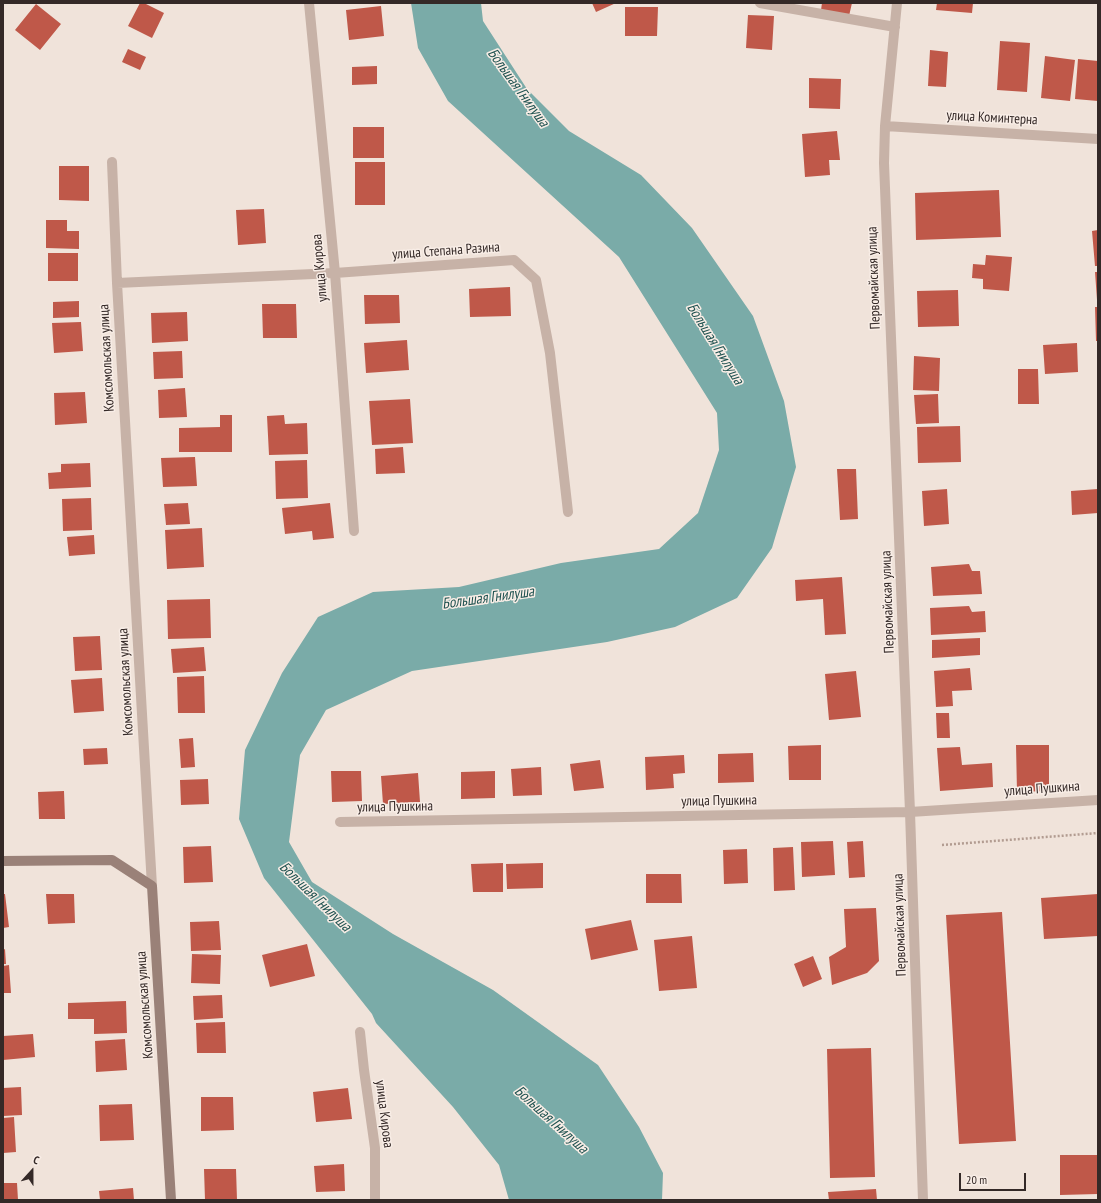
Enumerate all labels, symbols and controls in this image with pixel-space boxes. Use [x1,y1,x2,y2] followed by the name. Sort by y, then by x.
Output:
[484,45,552,131] water label: Большая Гнилуша
[946,107,1038,129] street label: улица Коминтерна
[864,226,884,330] street label: Первомайская улица
[309,233,331,303] street label: улица Кирова
[392,239,500,263] street label: улица Степана Разина
[683,300,747,388] water label: Большая Гнилуша
[96,304,118,412] street label: Комсомольская улица
[878,550,898,654] street label: Первомайская улица
[441,583,535,613] water label: Большая Гнилуша
[115,628,137,736] street label: Комсомольская улица
[1004,778,1080,800] street label: улица Пушкина
[681,792,757,810] street label: улица Пушкина
[357,798,433,816] street label: улица Пушкина
[275,858,355,936] water label: Большая Гнилуша
[890,873,910,977] street label: Первомайская улица
[133,951,157,1059] street label: Комсомольская улица
[372,1079,396,1149] street label: улица Кирова
[511,1082,591,1158] water label: Большая Гнилуша
[12,1151,52,1191] north arrow
[31,1152,41,1167] text: С
[961,1165,1028,1191] scale bar
[966,1172,987,1187] text: 20 m

